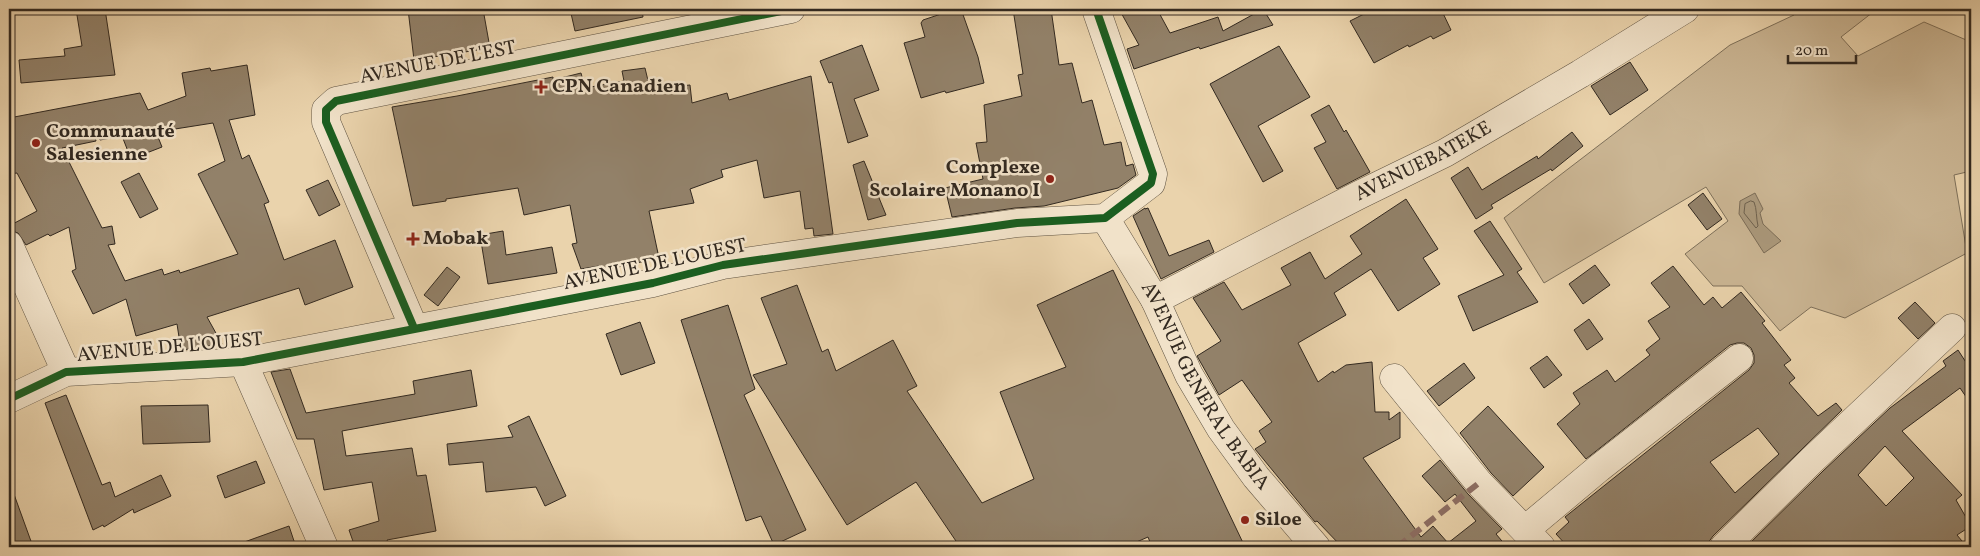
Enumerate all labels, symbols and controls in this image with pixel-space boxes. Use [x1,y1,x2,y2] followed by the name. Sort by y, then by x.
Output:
[1788,32,1855,64] scale bar
[357,34,519,92] street label: AVENUE DE L'EST
[1795,41,1828,62] text: 20 m
[552,73,686,101] place label: CPN Canadien
[534,80,548,94] marker: CPN Canadien
[1350,115,1497,209] street label: AVENUEBATEKE
[46,118,175,169] place label: Communauté Salesienne
[30,137,42,149] marker: Communauté Salesienne
[869,154,1040,205] place label: Complexe Scolaire Monano I
[1044,173,1056,185] marker: Complexe Scolaire Monano I
[423,225,488,253] place label: Mobak
[561,232,750,298] street label: AVENUE DE L'OUEST
[407,233,419,245] marker: Mobak
[1133,277,1276,497] street label: AVENUE GENERAL BABIA
[76,326,265,370] street label: AVENUE DE L'OUEST
[1255,506,1302,534] place label: Siloe
[1239,514,1251,526] marker: Siloe

